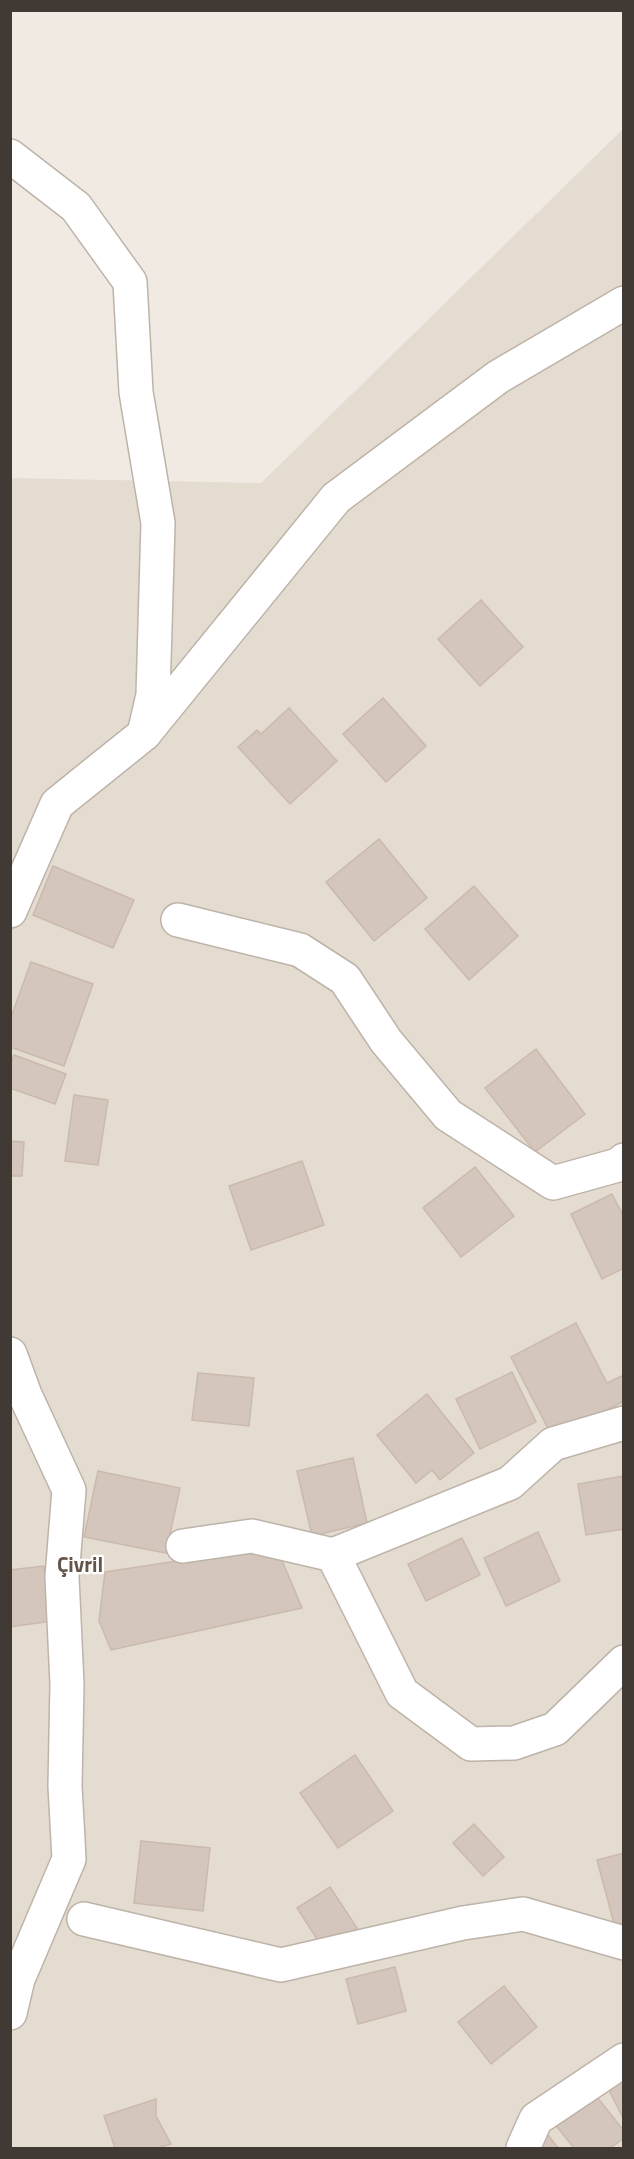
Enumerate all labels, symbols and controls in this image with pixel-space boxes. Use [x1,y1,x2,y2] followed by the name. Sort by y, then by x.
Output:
[57,1548,103,1580] district label: Çivril

